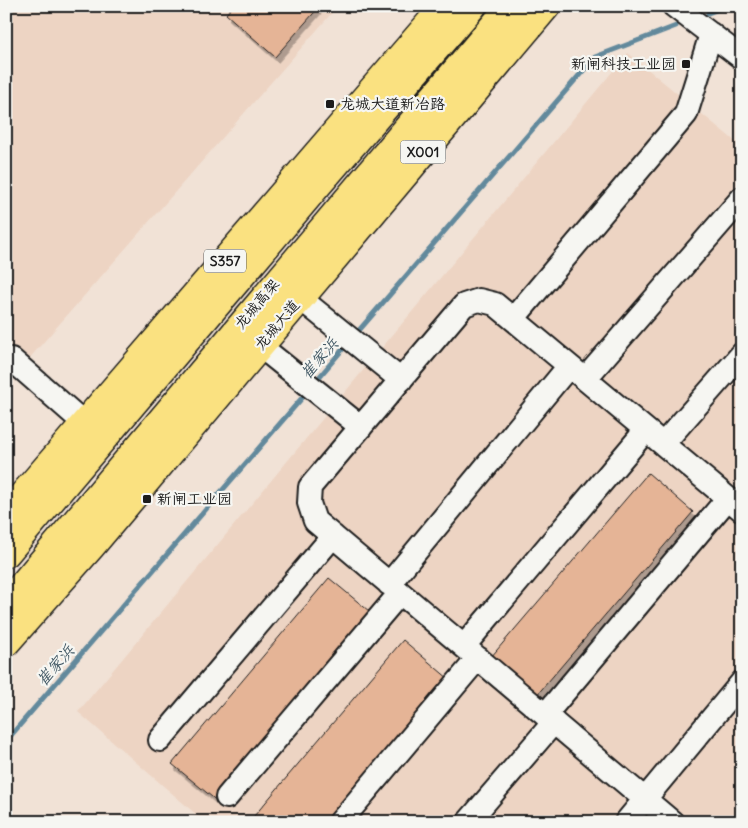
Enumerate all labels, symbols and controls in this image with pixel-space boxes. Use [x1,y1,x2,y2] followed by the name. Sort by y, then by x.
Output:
[571,54,676,73] place label: 新闸科技工业园
[680,58,692,70] marker: 新闸科技工业园
[340,94,445,113] place label: 龙城大道新冶路
[324,98,336,110] marker: 龙城大道新冶路
[400,140,446,163] road number: X001
[204,250,246,272] road number: S357
[230,275,283,333] street label: 龙城高架
[250,296,303,354] street label: 龙城大道
[296,333,343,383] water label: 崔家浜
[157,489,232,508] place label: 新闸工业园
[141,493,153,505] marker: 新闸工业园
[32,640,79,690] water label: 崔家浜

